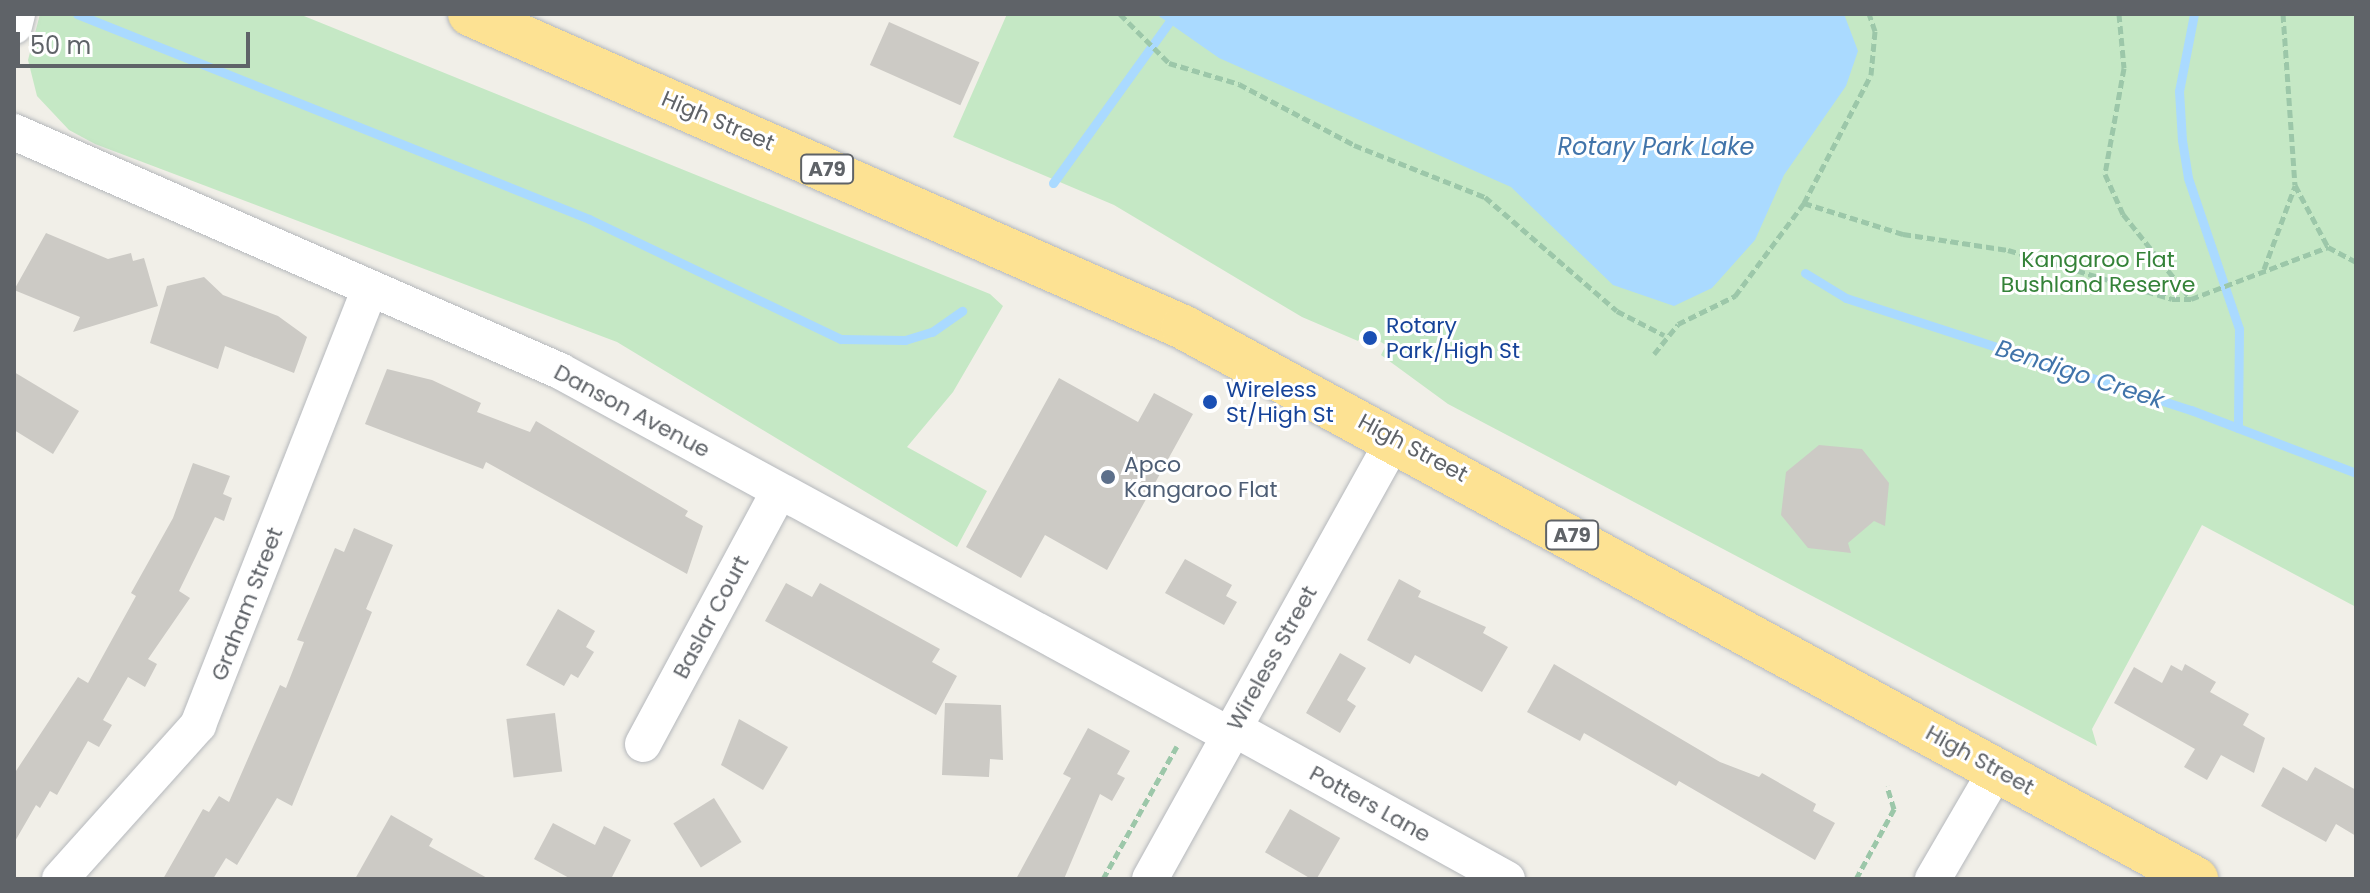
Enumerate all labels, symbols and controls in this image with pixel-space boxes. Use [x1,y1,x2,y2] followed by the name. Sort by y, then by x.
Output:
[20,16,254,66] scale bar
[30,29,91,62] text: 50 m
[658,85,778,157] street label: High Street
[1558,133,1754,161] water label: Rotary Park Lake
[799,153,855,185] road number: A79
[2001,246,2195,298] park label: Kangaroo Flat Bushland Reserve
[1386,312,1520,364] place label: Rotary Park/High St
[1361,329,1379,347] marker: Rotary Park/High St
[1992,333,2168,415] water label: Bendigo Creek
[550,359,714,463] street label: Danson Avenue
[1226,376,1334,428] place label: Wireless St/High St
[1201,393,1219,411] marker: Wireless St/High St
[1354,408,1472,488] street label: High Street
[1124,451,1277,502] place label: Apco Kangaroo Flat
[1099,468,1117,486] marker: Apco Kangaroo Flat
[1544,519,1600,551] road number: A79
[206,524,288,684] street label: Graham Street
[668,551,754,683] street label: Baslar Court
[1221,581,1323,735] street label: Wireless Street
[1921,719,2039,801] street label: High Street
[1305,760,1435,848] street label: Potters Lane

